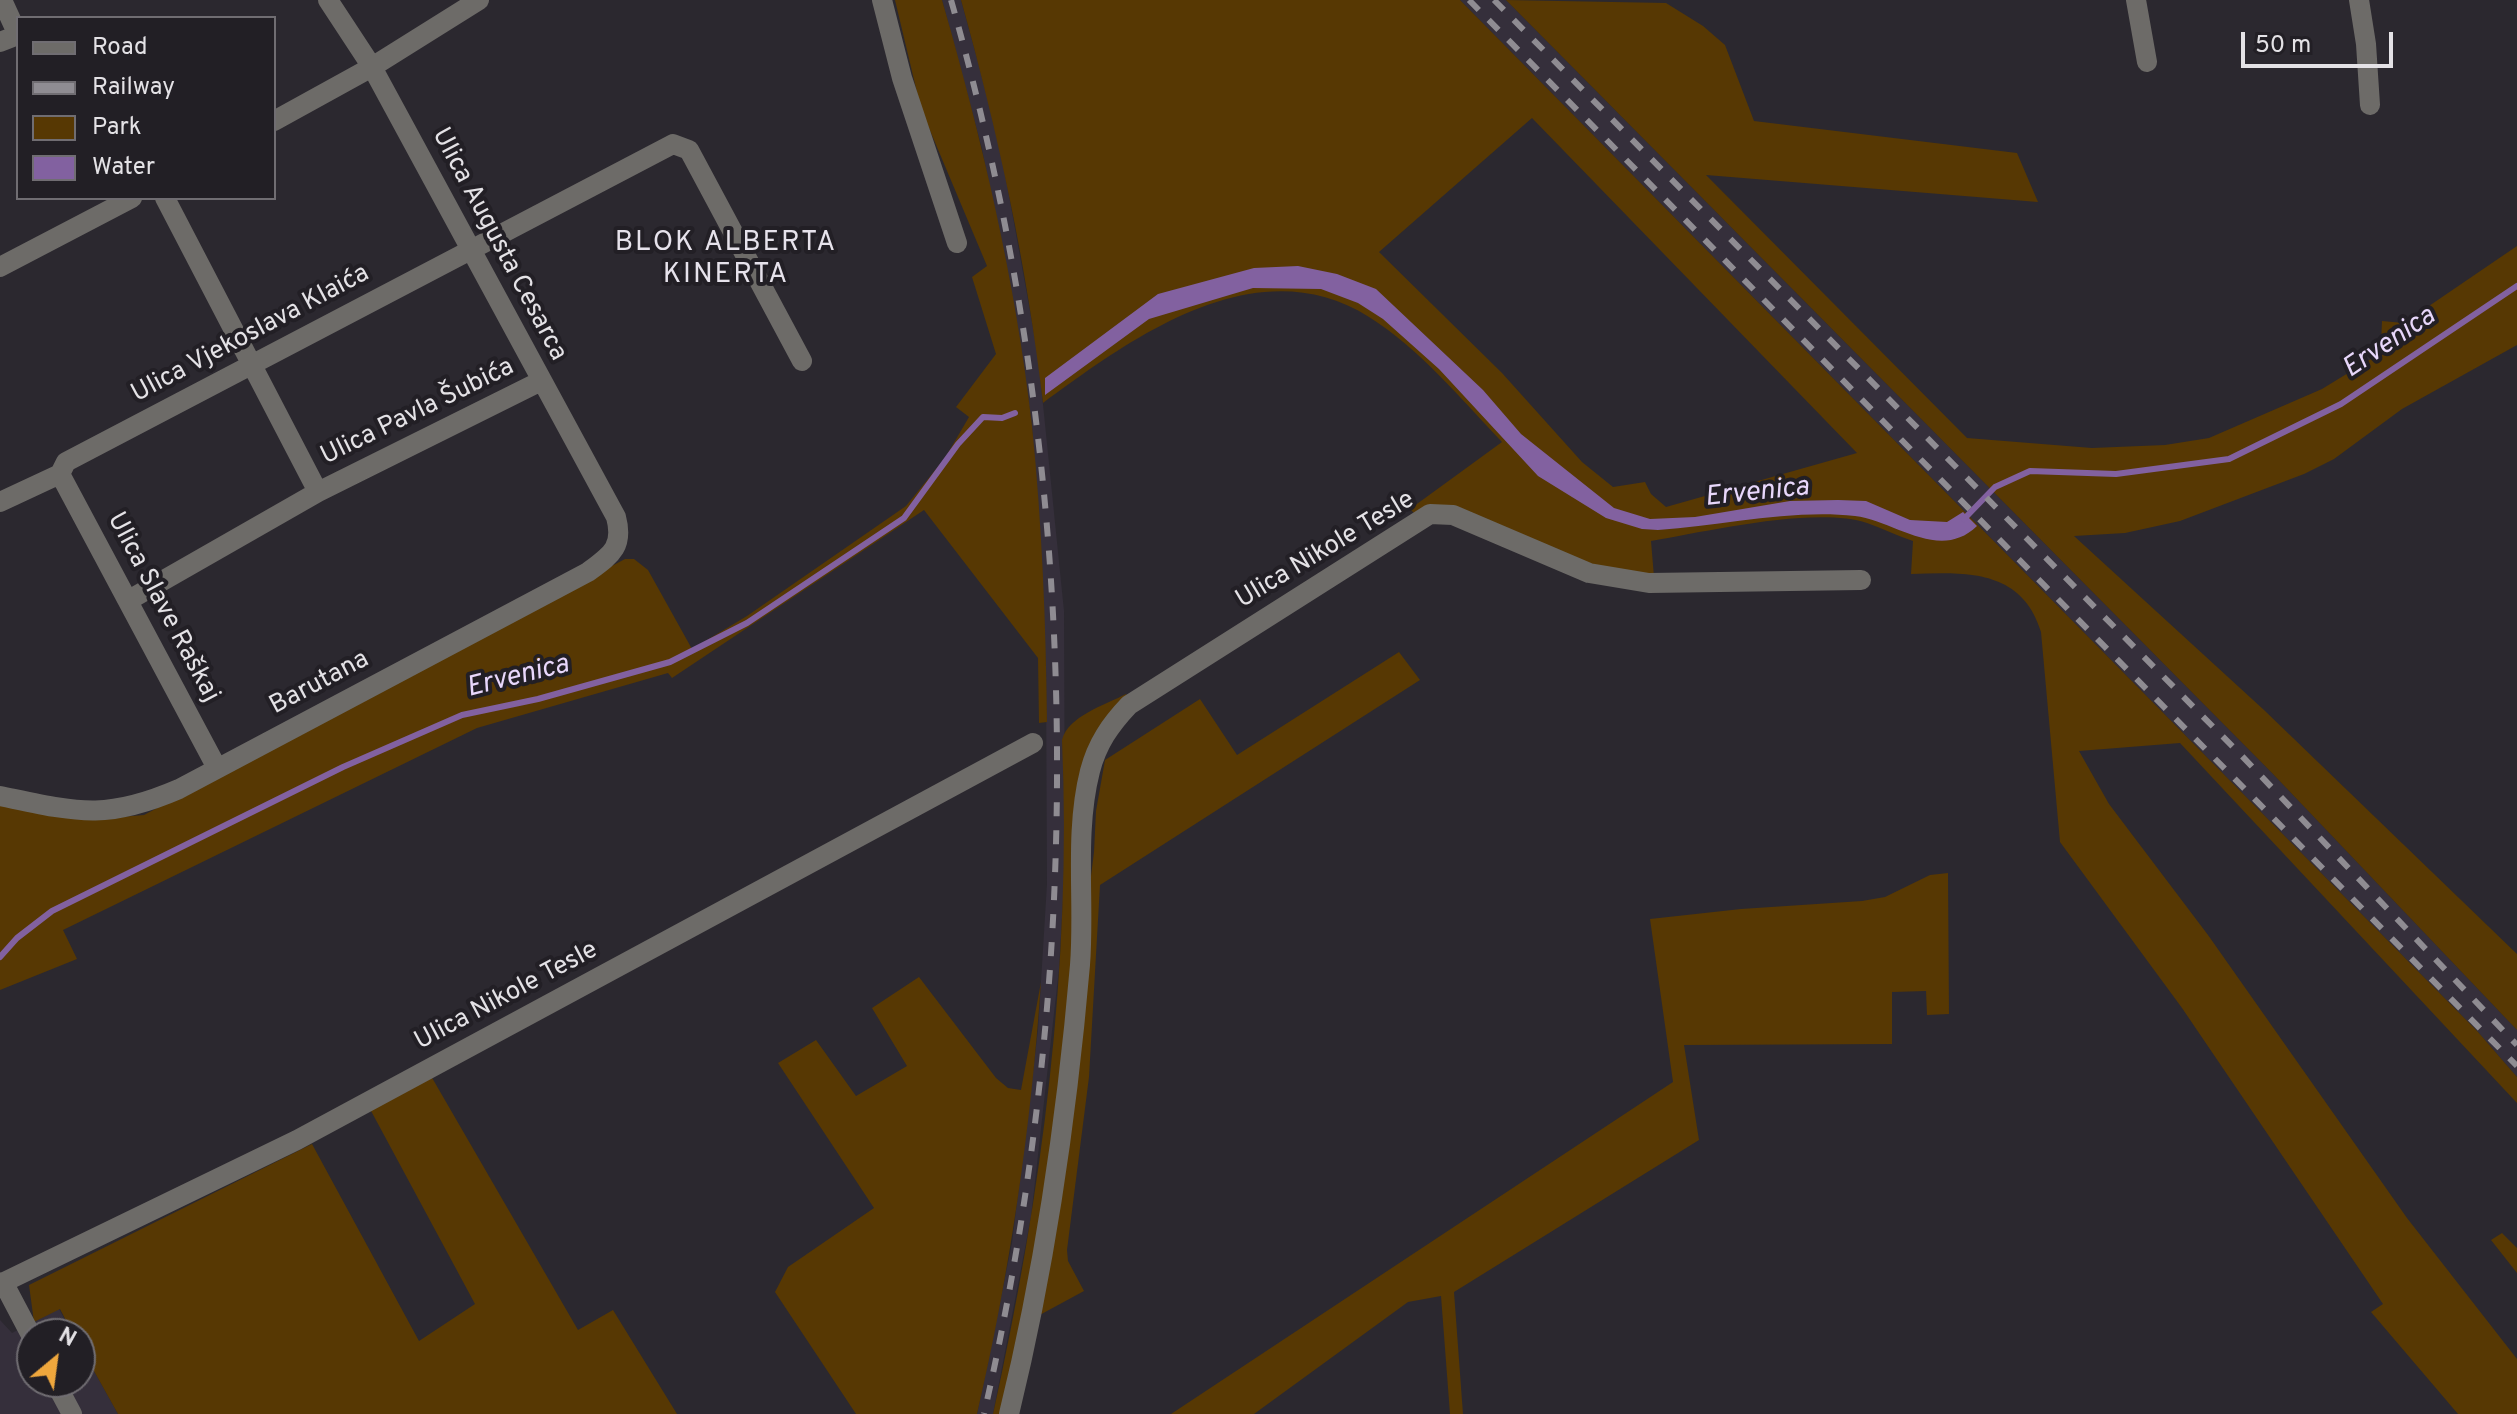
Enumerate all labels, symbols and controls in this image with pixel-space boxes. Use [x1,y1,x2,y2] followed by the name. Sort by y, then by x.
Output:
[16,16,276,200] legend
[2245,16,2397,66] scale bar
[2255,31,2311,61] text: 50 m
[92,33,148,63] text: Road
[92,73,175,103] text: Railway
[92,113,142,143] text: Park
[423,123,573,367] street label: Ulica Augusta Cesarca
[92,153,155,183] text: Water
[615,227,837,293] district label: BLOK ALBERTA KINERTA
[127,259,375,411] street label: Ulica Vjekoslava Klaića
[2337,301,2443,387] water label: Ervenica
[316,353,520,473] street label: Ulica Pavla Šubića
[1703,472,1811,516] water label: Ervenica
[1231,485,1421,617] street label: Ulica Nikole Tesle
[99,508,225,708] street label: Ulica Slave Raškaj
[265,645,375,723] street label: Barutana
[463,649,573,707] water label: Ervenica
[410,936,604,1058] street label: Ulica Nikole Tesle
[16,1318,96,1398] north arrow
[53,1323,80,1354] text: N

